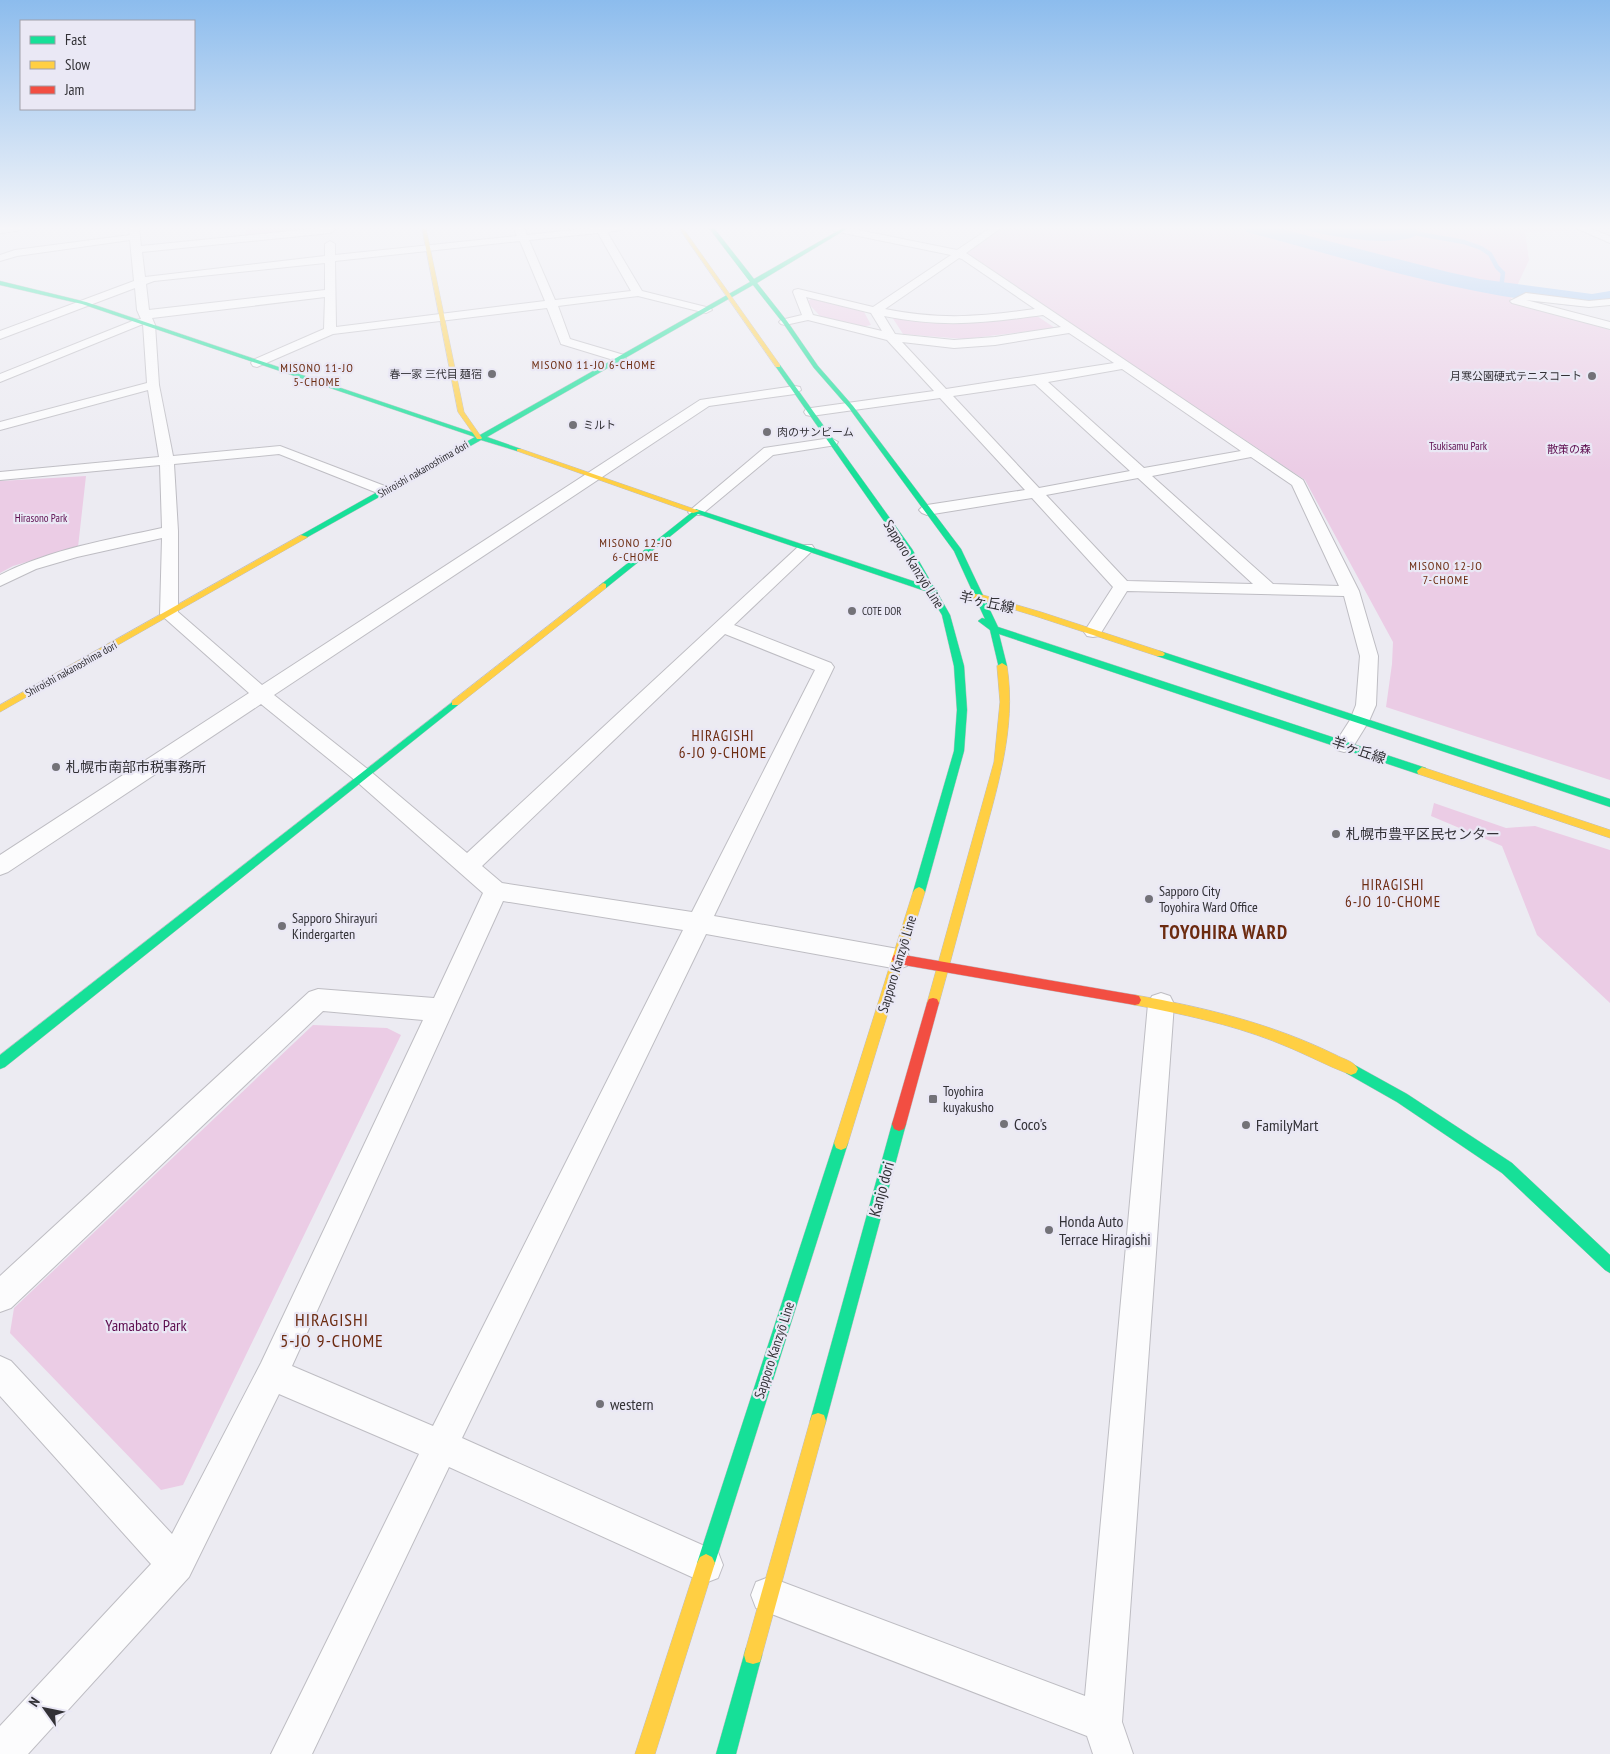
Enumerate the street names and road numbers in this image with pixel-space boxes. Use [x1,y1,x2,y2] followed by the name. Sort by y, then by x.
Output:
[375,437,471,501] street label: Shiroishi nakanoshima dori
[880,516,949,612] street label: Sapporo Kanzyō Line
[958,587,1016,617] street label: 羊ヶ丘線
[23,638,119,700] street label: Shiroishi nakanoshima dori
[1330,732,1388,768] street label: 羊ヶ丘線
[874,913,920,1015] street label: Sapporo Kanzyō Line
[864,1159,898,1219] street label: Kanjo dori
[750,1299,798,1401] street label: Sapporo Kanzyō Line

